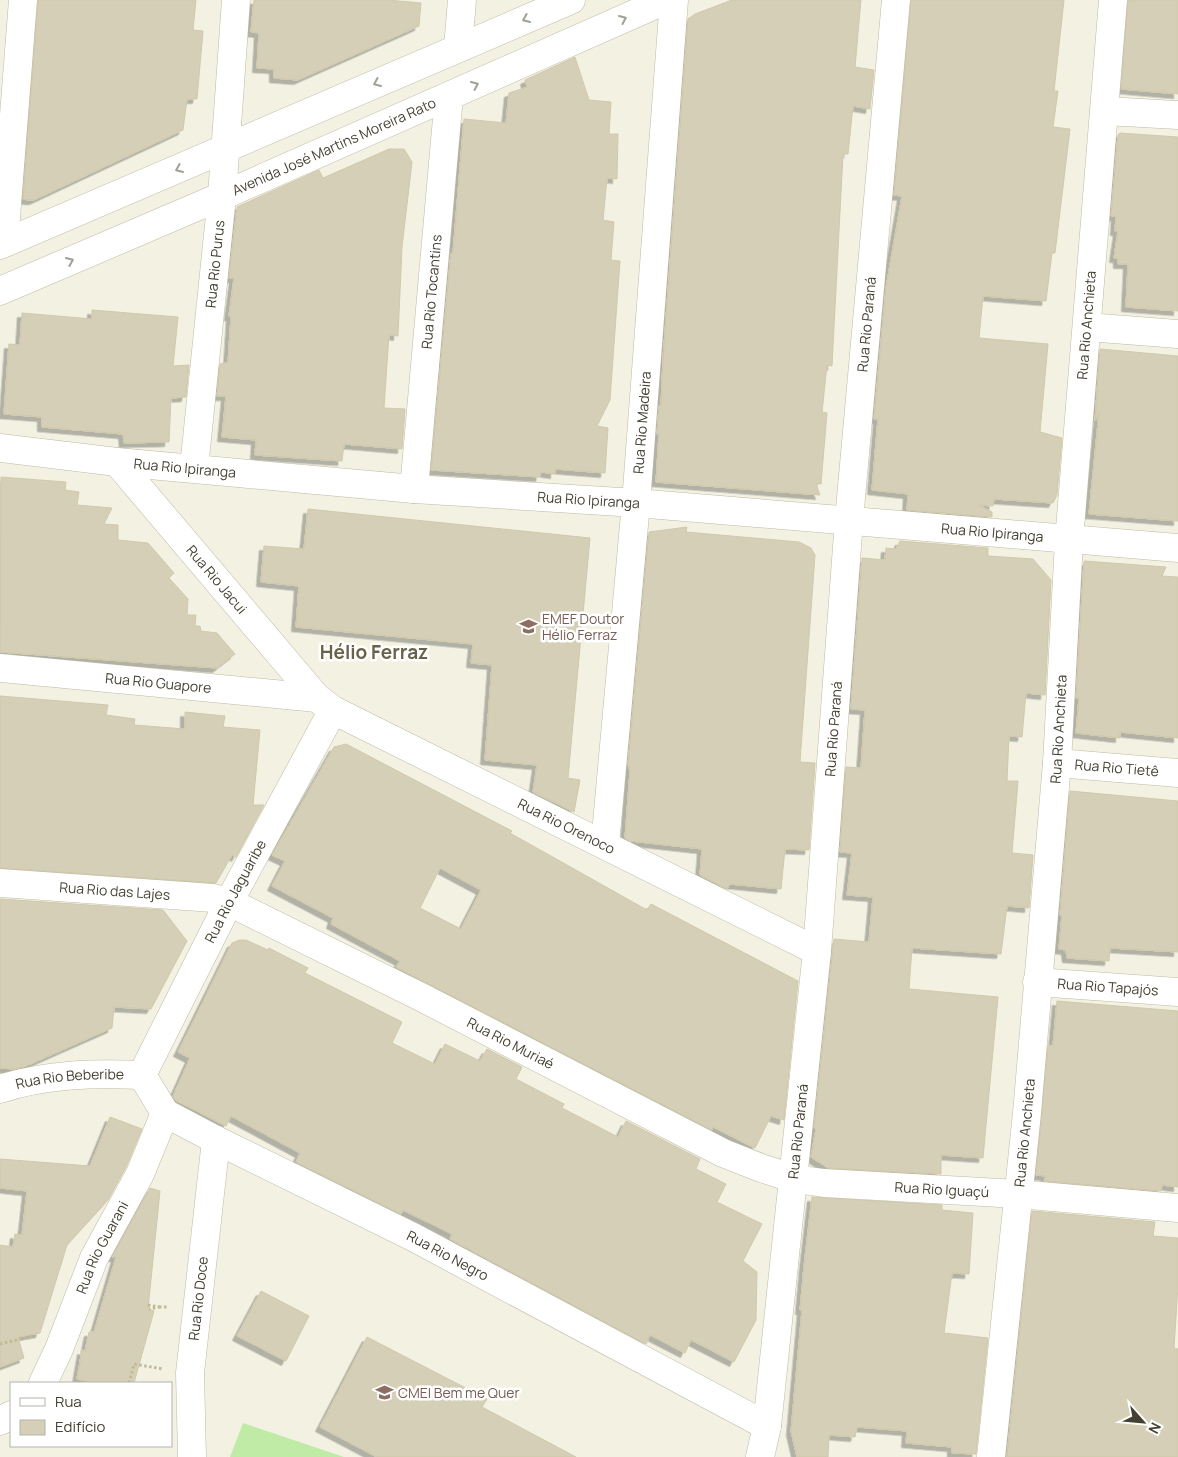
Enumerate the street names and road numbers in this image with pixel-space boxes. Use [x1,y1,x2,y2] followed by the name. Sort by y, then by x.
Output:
[229,93,439,199] street label: Avenida José Martins Moreira Rato
[201,219,228,309] street label: Rua Rio Purus
[417,234,446,350] street label: Rua Rio Tocantins
[1072,270,1100,380] street label: Rua Rio Anchieta
[852,276,880,373] street label: Rua Rio Paraná
[628,371,655,475] street label: Rua Rio Madeira
[133,454,237,482] street label: Rua Rio Ipiranga
[537,487,641,512] street label: Rua Rio Ipiranga
[940,518,1044,546] street label: Rua Rio Ipiranga
[182,541,252,618] street label: Rua Rio Jacui
[104,668,212,697] street label: Rua Rio Guapore
[1045,674,1071,784] street label: Rua Rio Anchieta
[820,681,846,777] street label: Rua Rio Paraná
[1074,754,1160,780] street label: Rua Rio Tietê
[515,794,618,858] street label: Rua Rio Orenoco
[200,836,270,946] street label: Rua Rio Jaguaribe
[59,877,171,904] street label: Rua Rio das Lajes
[1057,973,1159,1000] street label: Rua Rio Tapajós
[464,1012,557,1073] street label: Rua Rio Muriaé
[13,1064,124,1093] street label: Rua Rio Beberibe
[1009,1078,1039,1188] street label: Rua Rio Anchieta
[783,1083,812,1180] street label: Rua Rio Paraná
[894,1177,990,1201] street label: Rua Rio Iguaçú
[71,1198,132,1296] street label: Rua Rio Guarani
[404,1225,492,1285] street label: Rua Rio Negro
[184,1255,212,1341] street label: Rua Rio Doce

